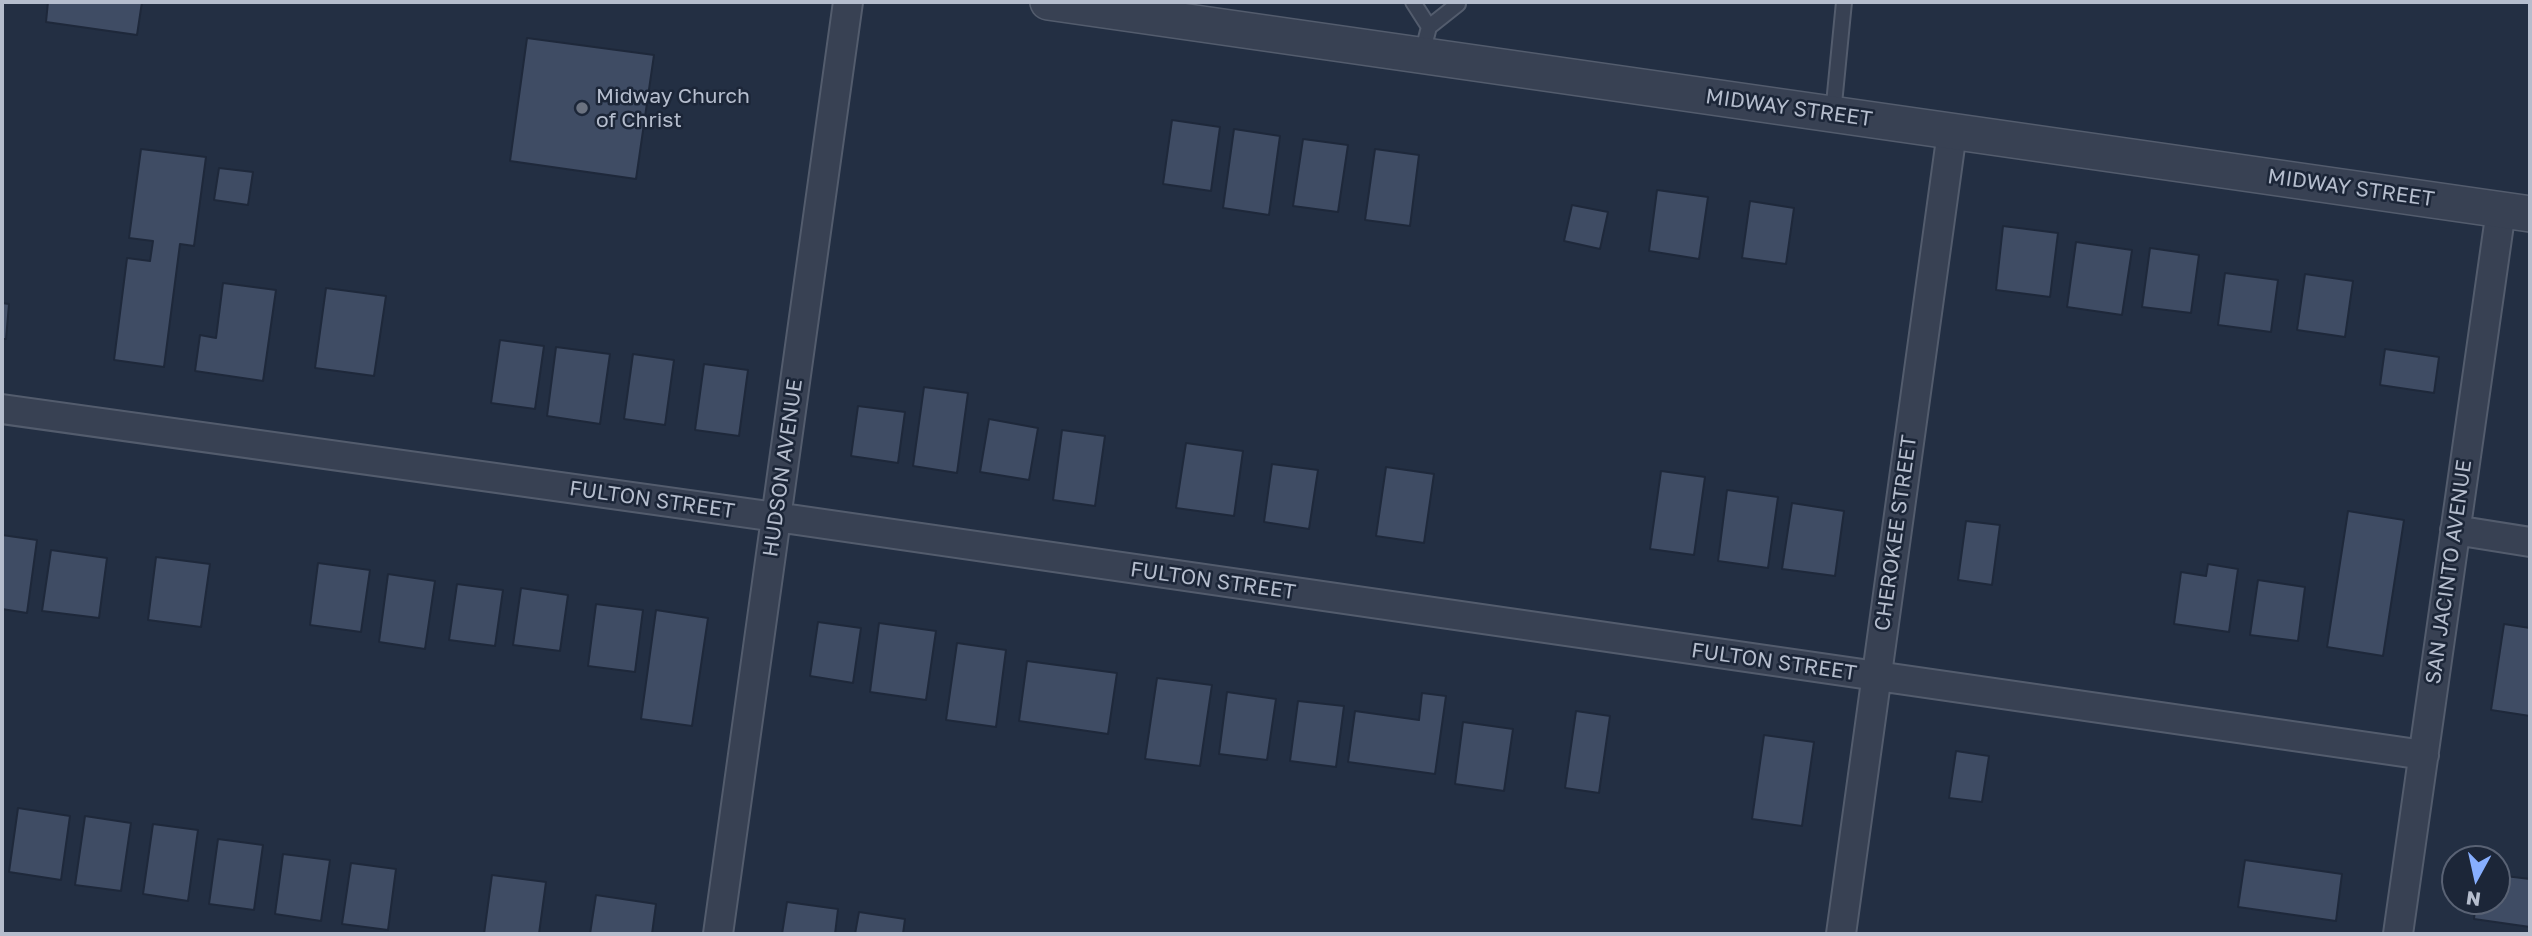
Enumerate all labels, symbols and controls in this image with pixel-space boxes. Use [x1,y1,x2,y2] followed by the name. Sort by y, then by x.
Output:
[596,83,750,133] place label: Midway Church of Christ
[1704,84,1874,132] street label: MIDWAY STREET
[574,100,590,116] marker: Midway Church of Christ
[2266,164,2436,212] street label: MIDWAY STREET
[758,377,808,559] street label: HUDSON AVENUE
[1870,433,1922,633] street label: CHEROKEE STREET
[2421,458,2477,686] street label: SAN JACINTO AVENUE
[568,476,736,524] street label: FULTON STREET
[1129,557,1297,605] street label: FULTON STREET
[1690,638,1858,686] street label: FULTON STREET
[2441,845,2511,915] north arrow
[2465,887,2482,912] text: N

